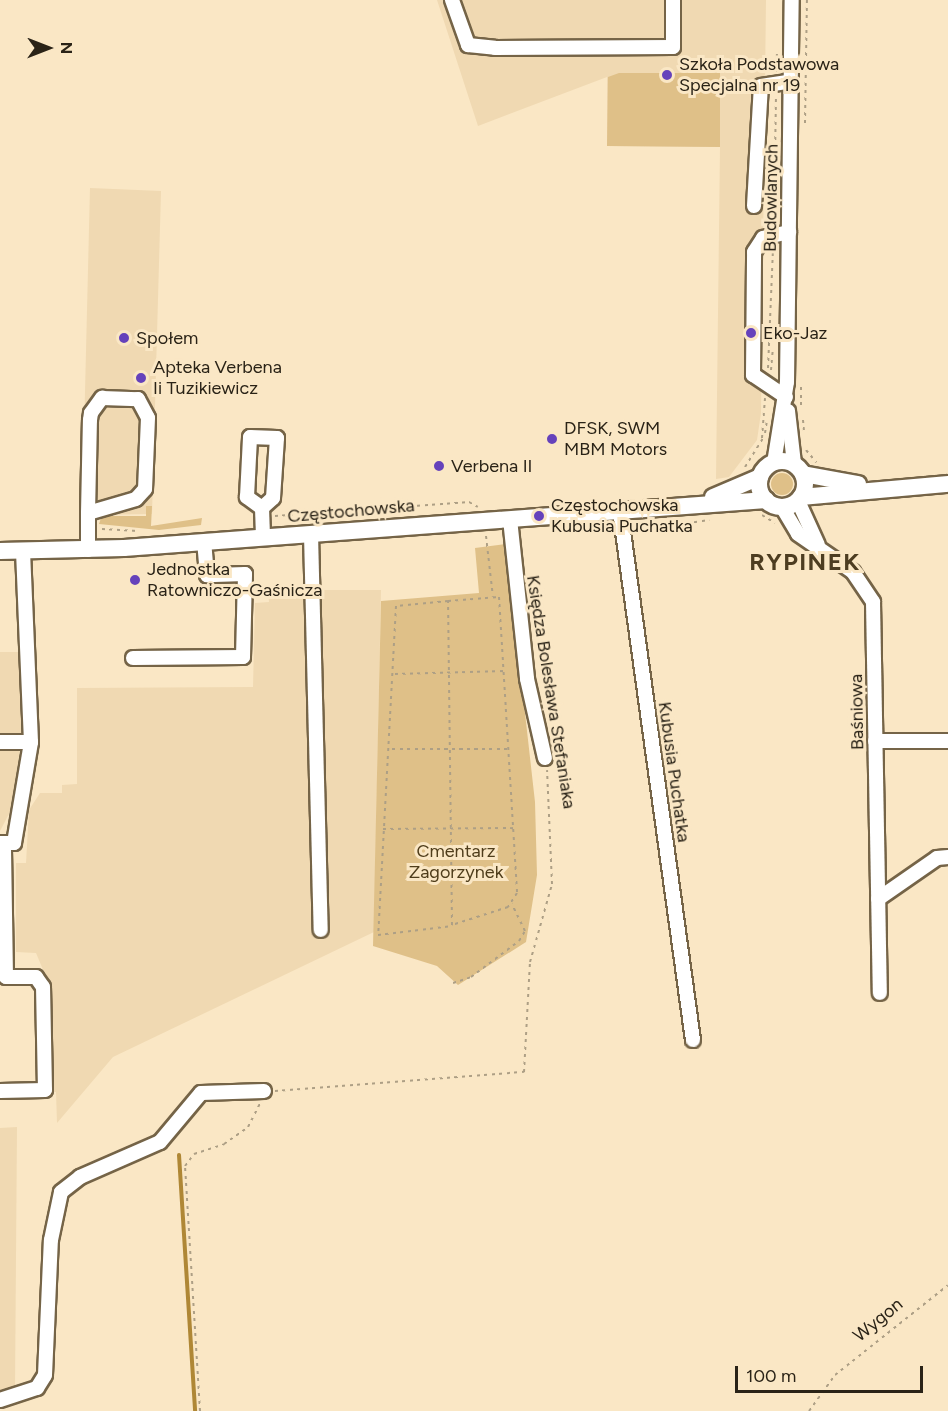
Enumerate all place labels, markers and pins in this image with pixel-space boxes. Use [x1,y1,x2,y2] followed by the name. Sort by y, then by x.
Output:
[679,54,839,97] place label: Szkoła Podstawowa Specjalna nr 19
[660,68,674,82] marker: Szkoła Podstawowa Specjalna nr 19
[763,322,827,344] place label: Eko-Jaz
[744,326,758,340] marker: Eko-Jaz
[136,327,198,349] place label: Społem
[117,331,131,345] marker: Społem
[153,357,282,400] place label: Apteka Verbena Ii Tuzikiewicz
[134,371,148,385] marker: Apteka Verbena Ii Tuzikiewicz
[564,418,667,460] place label: DFSK, SWM MBM Motors
[545,432,559,446] marker: DFSK, SWM MBM Motors
[451,455,532,477] place label: Verbena II
[432,459,446,473] marker: Verbena II
[551,495,693,538] place label: Częstochowska Kubusia Puchatka
[532,509,546,523] marker: Częstochowska Kubusia Puchatka
[147,559,323,602] place label: Jednostka Ratowniczo-Gaśnicza
[128,573,142,587] marker: Jednostka Ratowniczo-Gaśnicza

